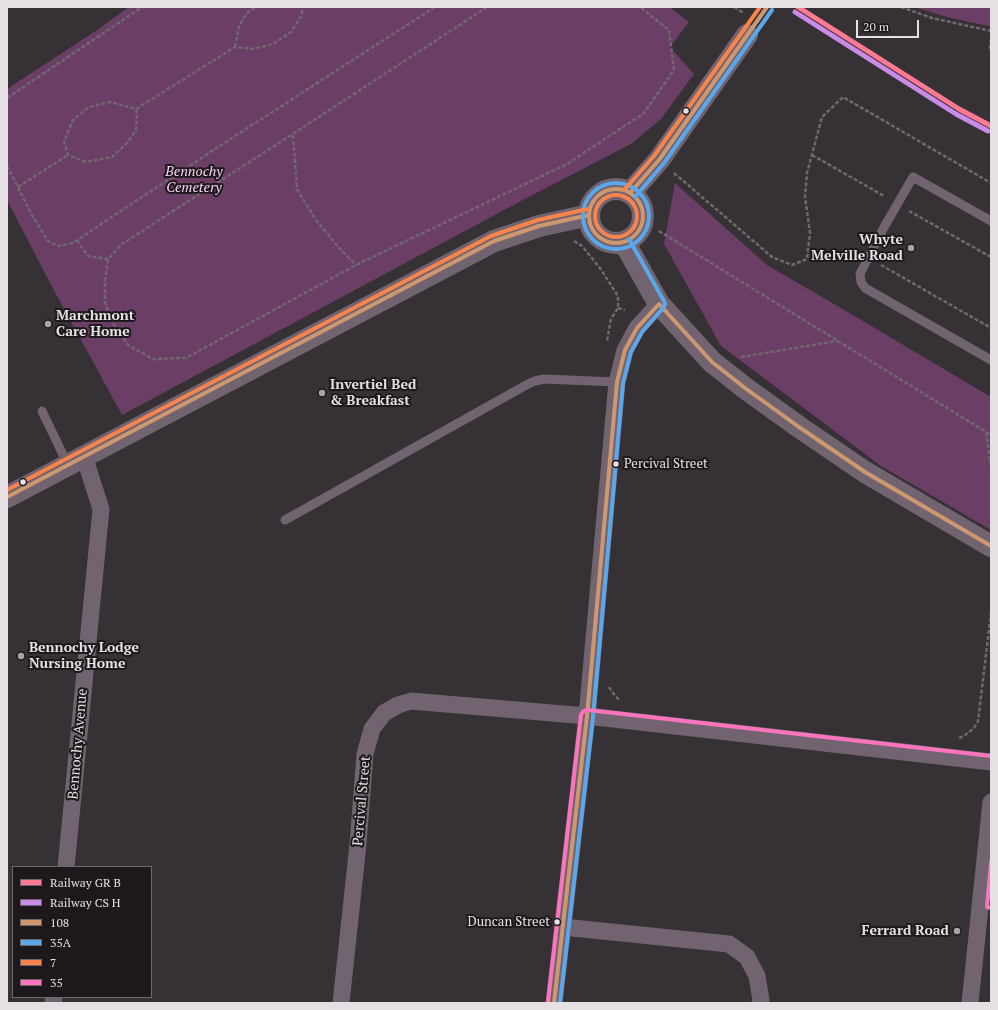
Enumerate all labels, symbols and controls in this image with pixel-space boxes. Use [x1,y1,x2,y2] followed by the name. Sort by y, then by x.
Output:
[858,12,921,38] scale bar
[863,19,889,34] text: 20 m
[681,106,691,116] unlabelled marker
[165,164,223,196] park label: Bennochy Cemetery
[811,232,903,264] place label: Whyte Melville Road
[906,243,916,253] marker: Whyte Melville Road
[56,308,134,340] place label: Marchmont Care Home
[43,319,53,329] marker: Marchmont Care Home
[330,377,416,410] place label: Invertiel Bed & Breakfast
[317,388,327,398] marker: Invertiel Bed & Breakfast
[624,456,708,472] place label: Percival Street
[611,459,621,469] marker: Percival Street
[18,477,28,487] unlabelled marker
[29,640,139,672] place label: Bennochy Lodge Nursing Home
[16,651,26,661] marker: Bennochy Lodge Nursing Home
[65,688,91,800] street label: Bennochy Avenue
[350,755,374,847] street label: Percival Street
[12,866,152,998] legend
[50,875,121,890] text: Railway GR B
[50,895,121,910] text: Railway CS H
[467,914,550,930] place label: Duncan Street
[50,915,69,930] text: 108
[552,917,562,927] marker: Duncan Street
[861,923,949,939] place label: Ferrard Road
[952,926,962,936] marker: Ferrard Road
[50,935,71,950] text: 35A
[50,955,56,970] text: 7
[50,975,63,990] text: 35

